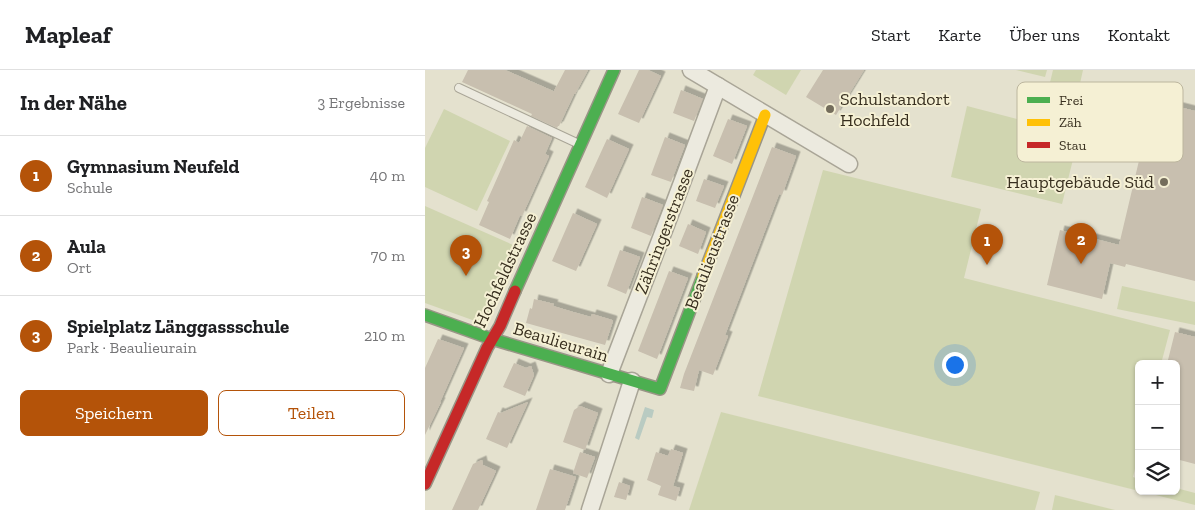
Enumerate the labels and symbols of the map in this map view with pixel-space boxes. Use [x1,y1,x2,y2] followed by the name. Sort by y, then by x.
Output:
[1017,82,1183,162] legend
[840,88,950,131] place label: Schulstandort Hochfeld
[1059,92,1083,109] text: Frei
[824,103,836,115] marker: Schulstandort Hochfeld
[1059,114,1082,131] text: Zäh
[1059,137,1086,154] text: Stau
[630,165,698,297] street label: Zähringerstrasse
[1006,171,1154,193] place label: Hauptgebäude Süd
[1158,176,1170,188] marker: Hauptgebäude Süd
[680,191,744,313] street label: Beaulieustrasse
[469,209,541,331] street label: Hochfeldstrasse
[1065,223,1097,264] pin: 2
[971,224,1003,265] pin: 1
[450,235,482,276] pin: 3
[511,317,612,367] street label: Beaulieurain
[942,352,968,378] your location

